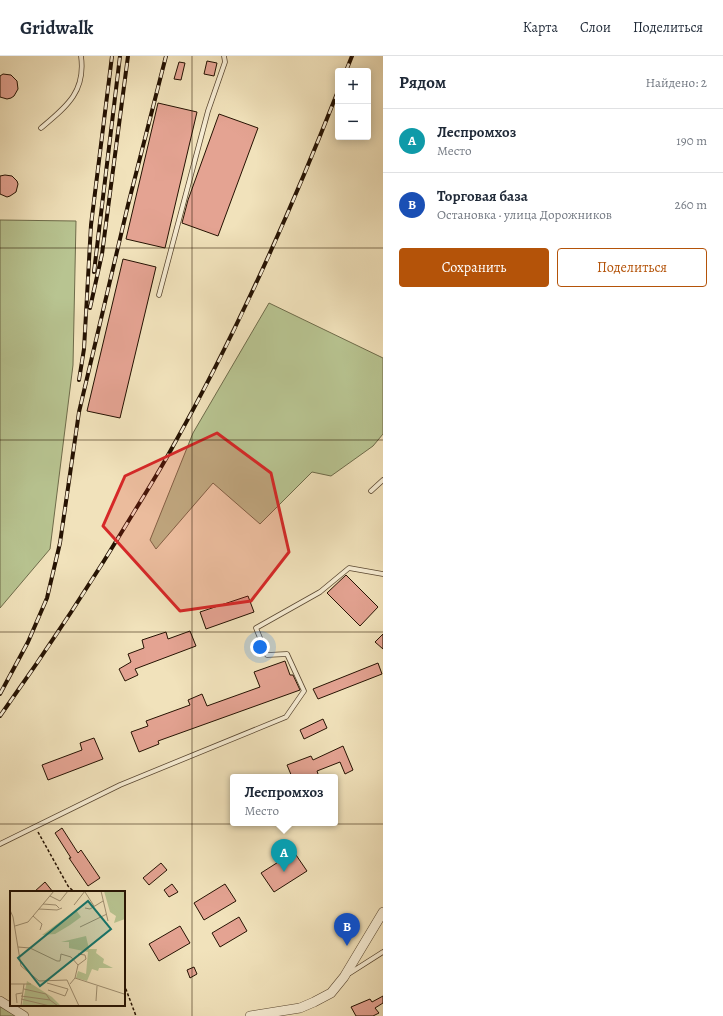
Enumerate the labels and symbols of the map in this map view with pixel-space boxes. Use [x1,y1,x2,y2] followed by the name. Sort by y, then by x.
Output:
[250,637,270,657] your location
[271,839,297,872] pin: A
[10,891,125,1006] inset map
[334,913,360,946] pin: B

